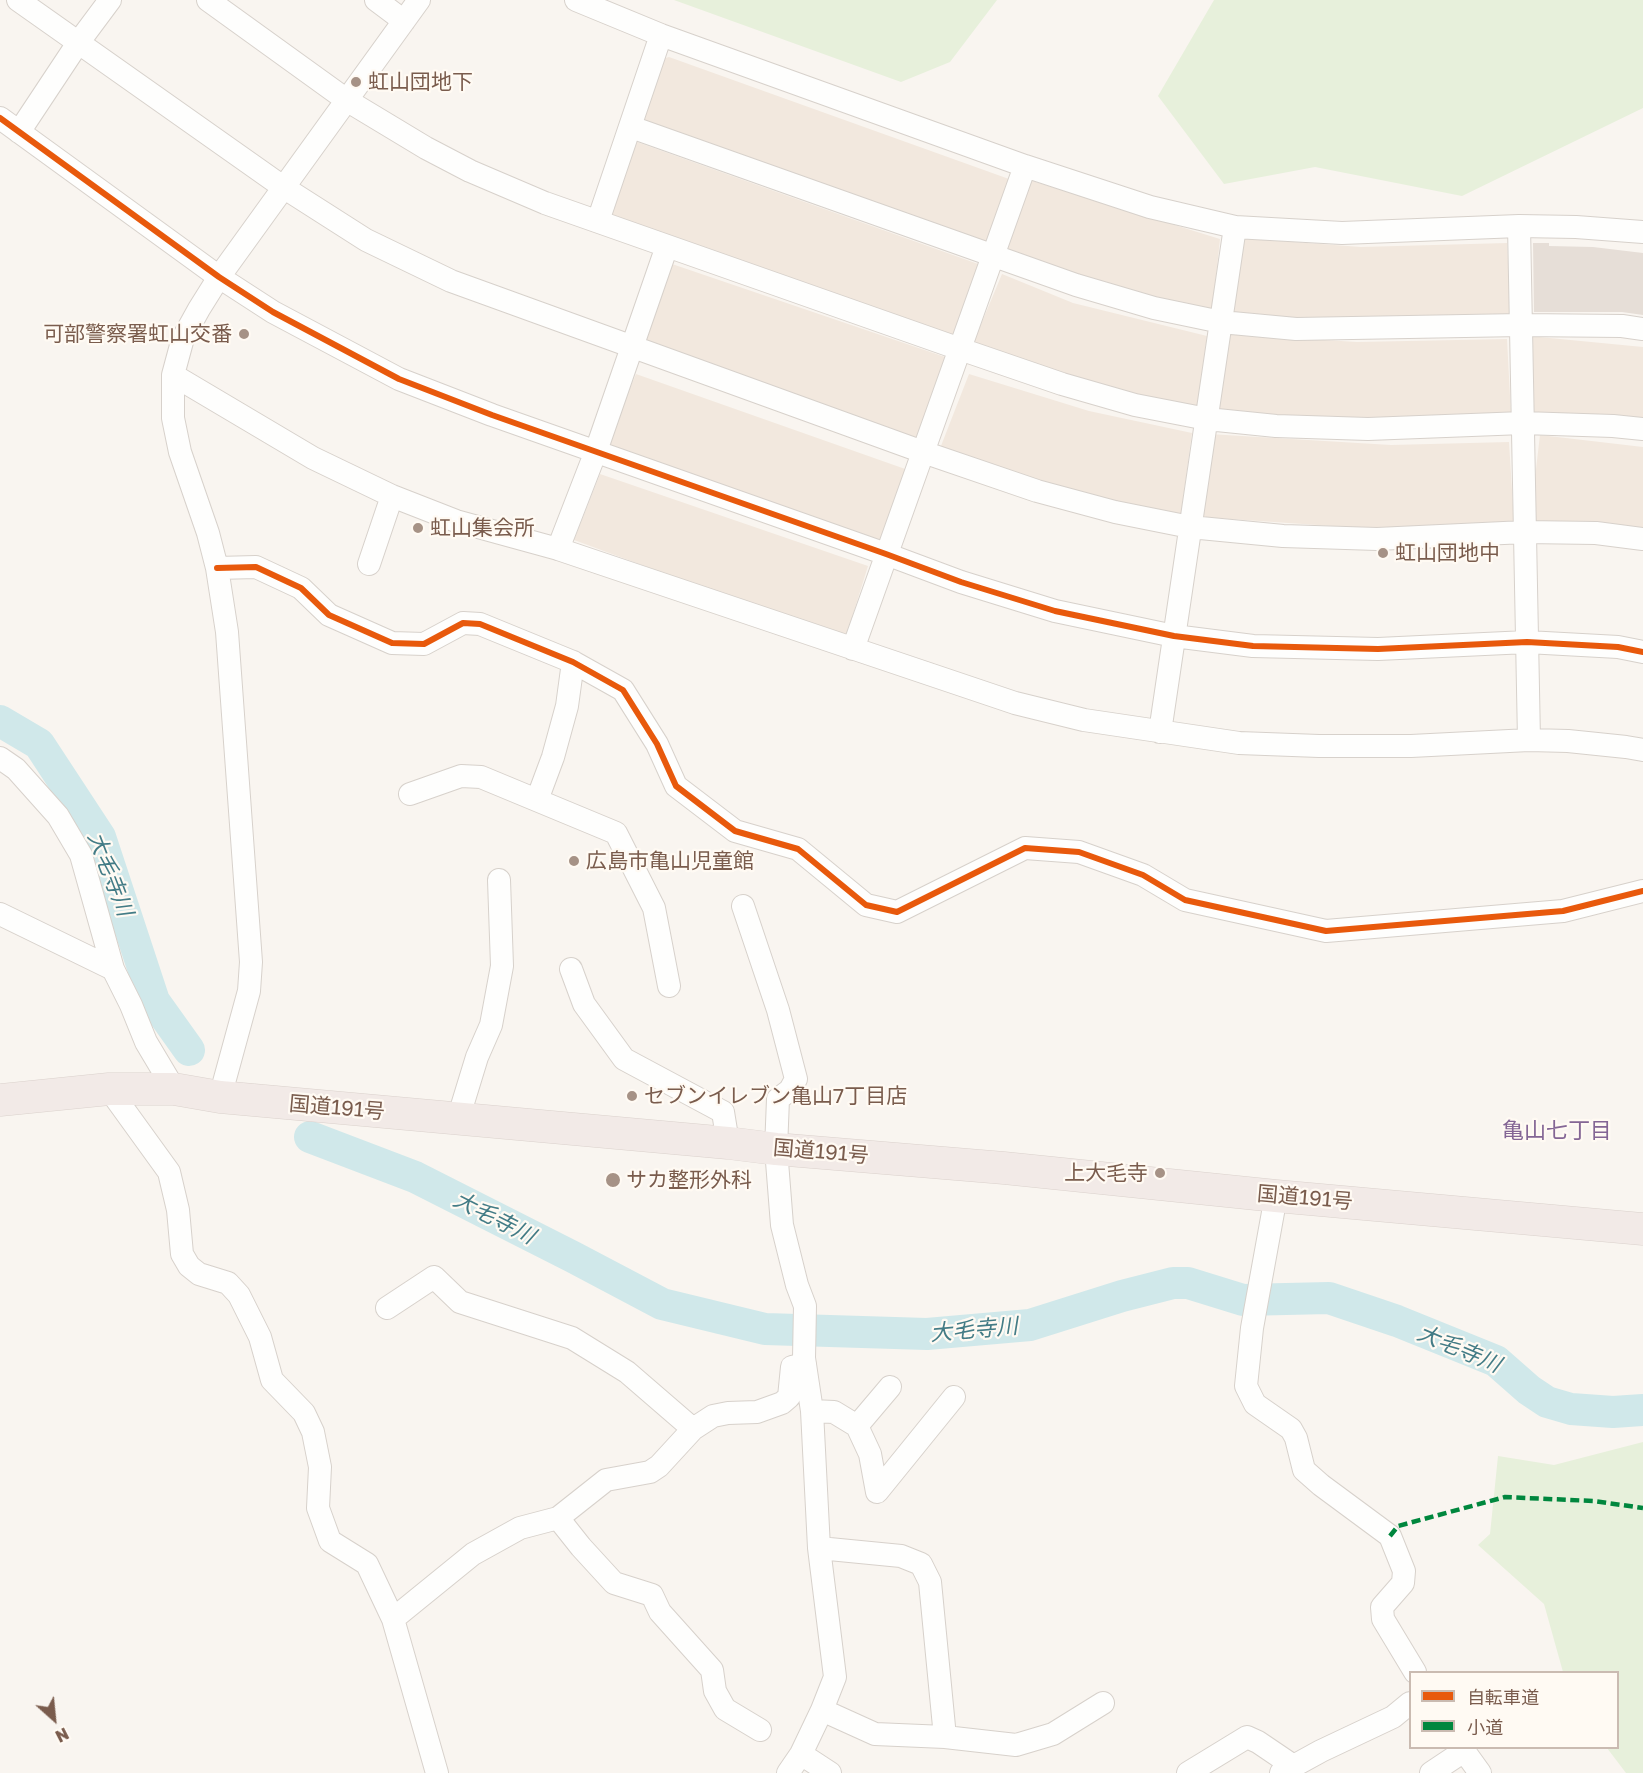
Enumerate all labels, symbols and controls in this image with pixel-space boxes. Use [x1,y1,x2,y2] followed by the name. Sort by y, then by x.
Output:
[368,69,473,95] place label: 虹山団地下
[349,75,363,89] marker: 虹山団地下
[43,321,232,347] place label: 可部警察署虹山交番
[237,327,251,341] marker: 可部警察署虹山交番
[430,515,535,541] place label: 虹山集会所
[411,521,425,535] marker: 虹山集会所
[1395,540,1500,566] place label: 虹山団地中
[1376,546,1390,560] marker: 虹山団地中
[82,828,138,920] water label: 大毛寺川
[586,848,754,874] place label: 広島市亀山児童館
[567,854,581,868] marker: 広島市亀山児童館
[644,1083,907,1109] place label: セブンイレブン亀山7丁目店
[625,1089,639,1103] marker: セブンイレブン亀山7丁目店
[288,1091,386,1125] street label: 国道191号
[1502,1118,1612,1144] district label: 亀山七丁目
[772,1135,870,1169] street label: 国道191号
[1064,1160,1148,1186] place label: 上大毛寺
[1153,1166,1167,1180] marker: 上大毛寺
[626,1167,752,1193] place label: サカ整形外科
[604,1171,622,1189] marker: サカ整形外科
[1256,1181,1354,1215] street label: 国道191号
[449,1186,539,1250] water label: 大毛寺川
[929,1313,1019,1347] water label: 大毛寺川
[1413,1320,1505,1378] water label: 大毛寺川
[1409,1671,1619,1749] legend
[1467,1686,1539,1708] text: 自転車道
[24,1689,84,1749] north arrow
[1467,1716,1503,1738] text: 小道
[52,1723,72,1747] text: N

